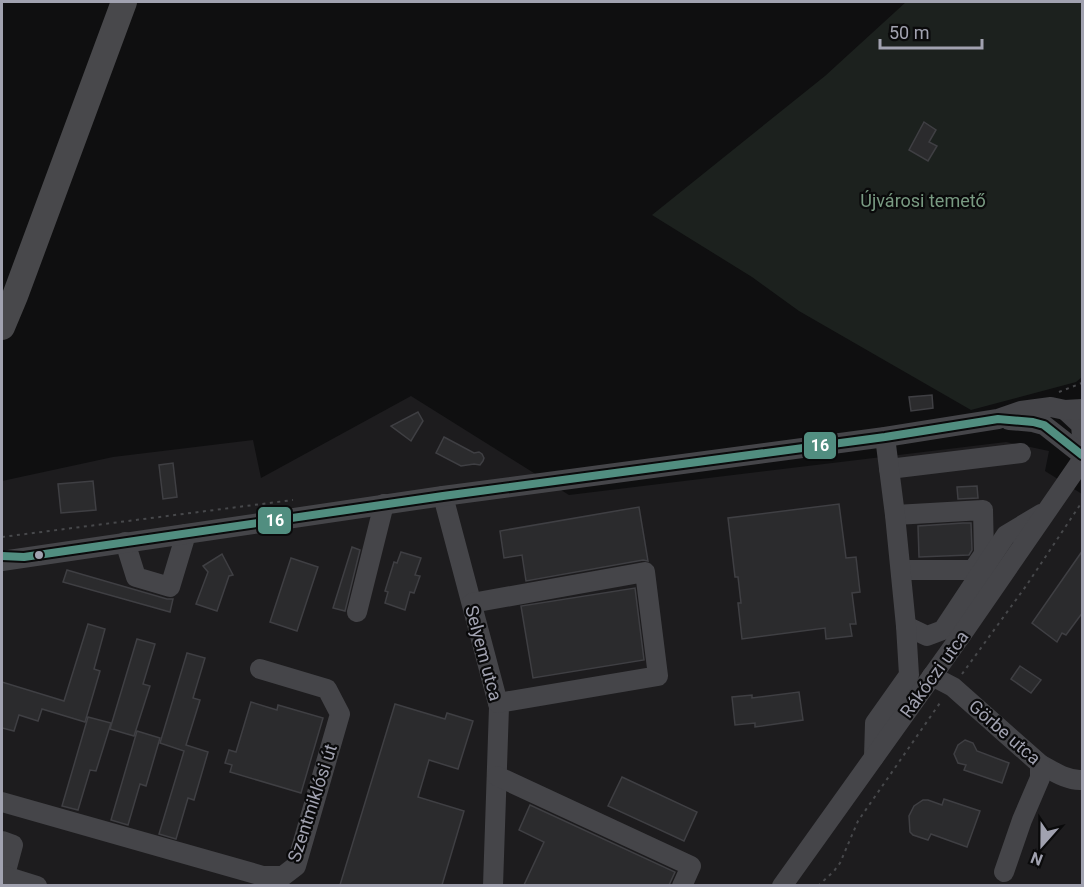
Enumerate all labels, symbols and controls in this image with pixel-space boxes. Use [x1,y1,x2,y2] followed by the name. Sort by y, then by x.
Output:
[880,12,982,50] scale bar
[889,22,929,43] text: 50 m
[860,190,986,211] park label: Újvárosi temető
[803,431,837,460] line badge: 16
[811,436,829,455] text: 16
[257,506,292,535] line badge: 16
[266,511,284,530] text: 16
[33,549,45,561] unlabelled marker
[461,603,507,703] street label: Selyem utca
[895,626,973,722] street label: Rákóczi utca
[965,695,1045,769] street label: Görbe utca
[283,741,341,865] street label: Szentmiklósi út
[1012,815,1072,875] north arrow
[1028,848,1045,869] text: N

